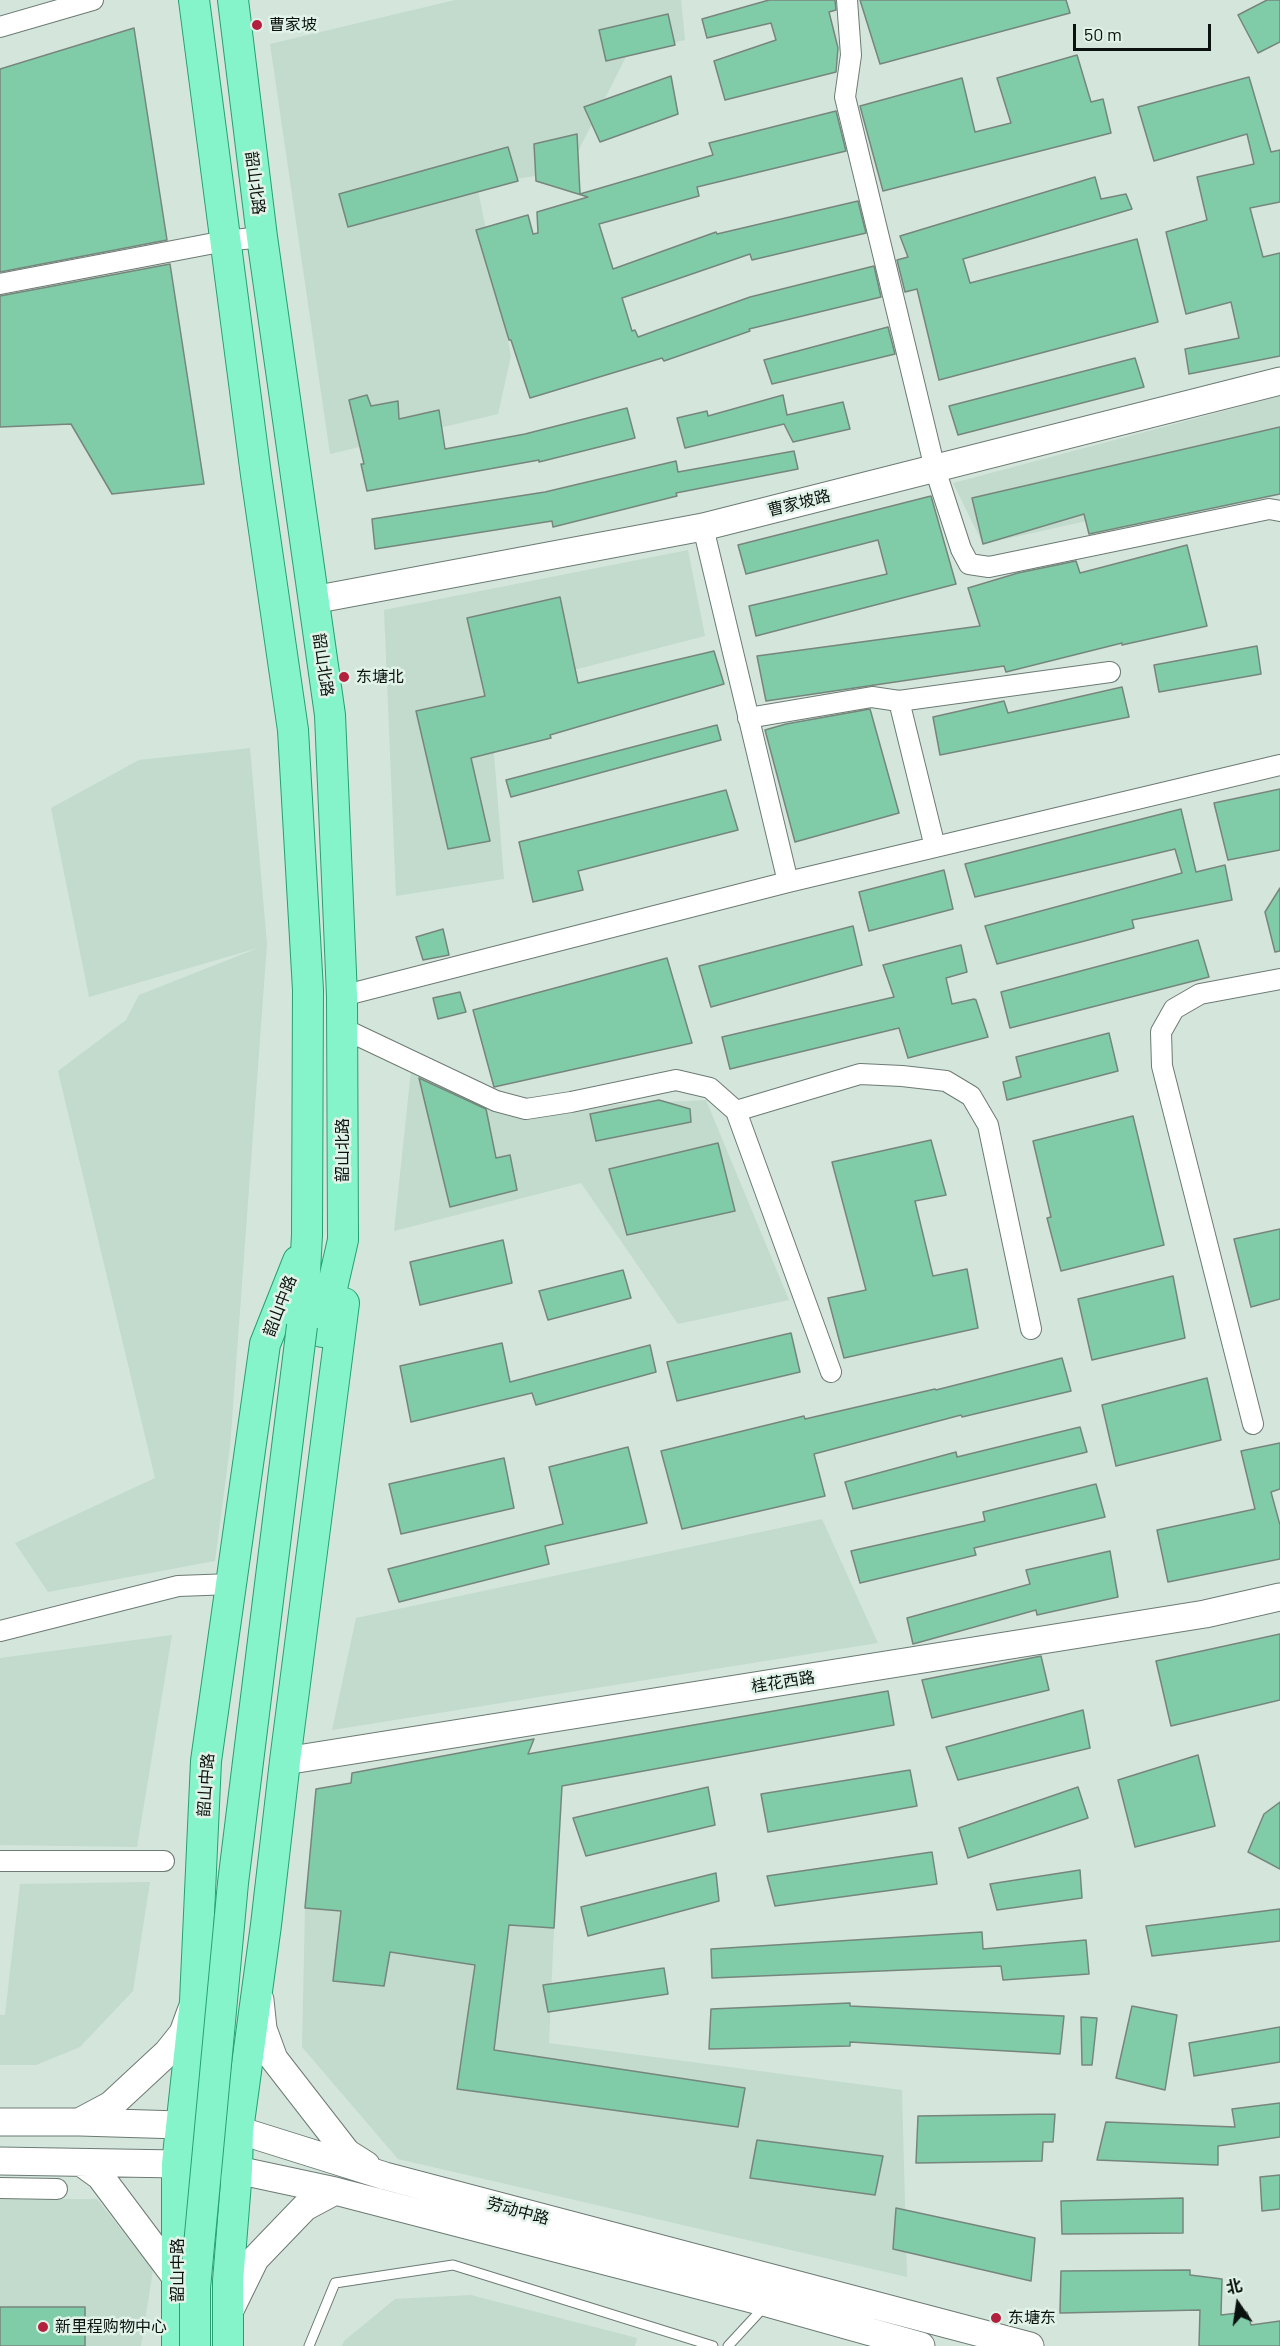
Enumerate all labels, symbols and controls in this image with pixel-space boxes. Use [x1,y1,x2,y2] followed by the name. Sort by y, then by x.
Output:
[1076,12,1214,50] scale bar
[269,15,317,35] place label: 曹家坡
[250,18,264,32] marker: 曹家坡
[1084,23,1122,45] text: 50 m
[242,150,268,216] street label: 韶山北路
[766,486,832,520] street label: 曹家坡路
[309,632,337,698] street label: 韶山北路
[356,667,404,687] place label: 东塘北
[337,670,351,684] marker: 东塘北
[333,1118,353,1182] street label: 韶山北路
[260,1273,300,1339] street label: 韶山中路
[750,1668,816,1696] street label: 桂花西路
[194,1752,218,1818] street label: 韶山中路
[485,2193,551,2229] street label: 劳动中路
[168,2238,188,2302] street label: 韶山中路
[1208,2274,1268,2334] north arrow
[1224,2275,1244,2297] text: 北
[1008,2308,1056,2328] place label: 东塘东
[989,2311,1003,2325] marker: 东塘东
[55,2317,167,2337] place label: 新里程购物中心
[36,2320,50,2334] marker: 新里程购物中心

